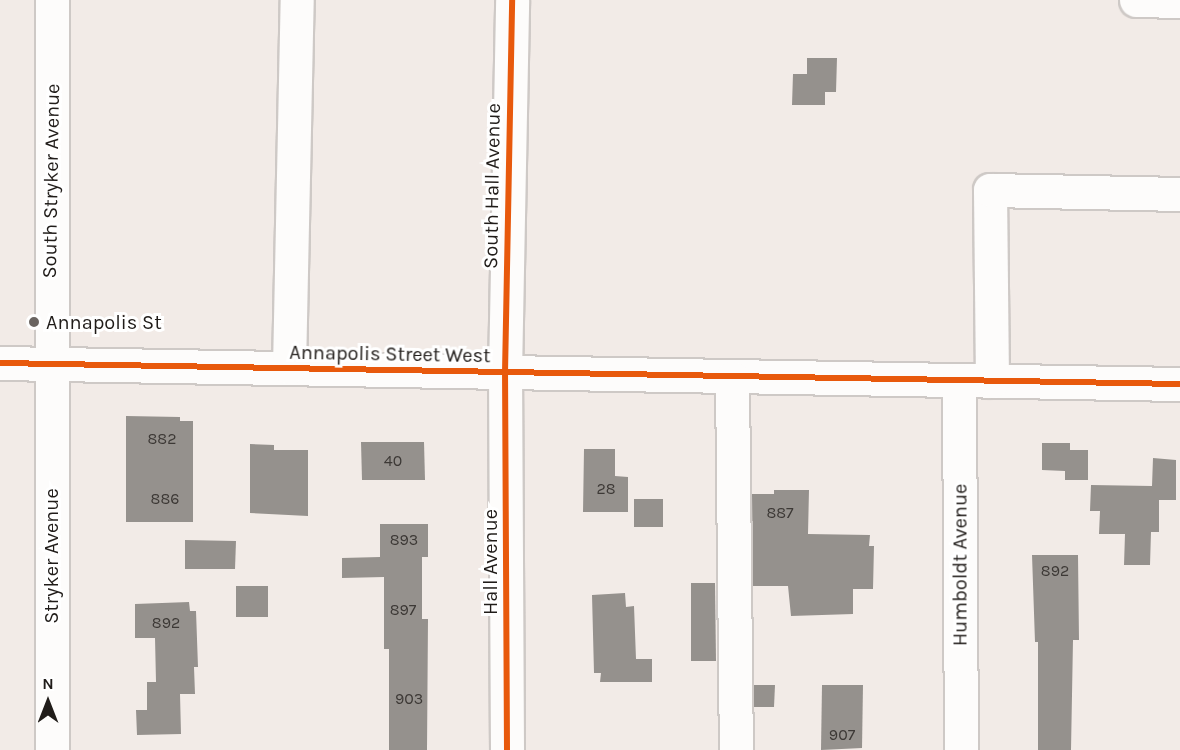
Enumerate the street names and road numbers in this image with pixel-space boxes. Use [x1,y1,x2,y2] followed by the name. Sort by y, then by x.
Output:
[37,83,65,279] street label: South Stryker Avenue
[479,103,505,269] street label: South Hall Avenue
[289,340,491,368] street label: Annapolis Street West
[948,484,972,646] street label: Humboldt Avenue
[39,488,63,624] street label: Stryker Avenue
[478,509,502,615] street label: Hall Avenue

